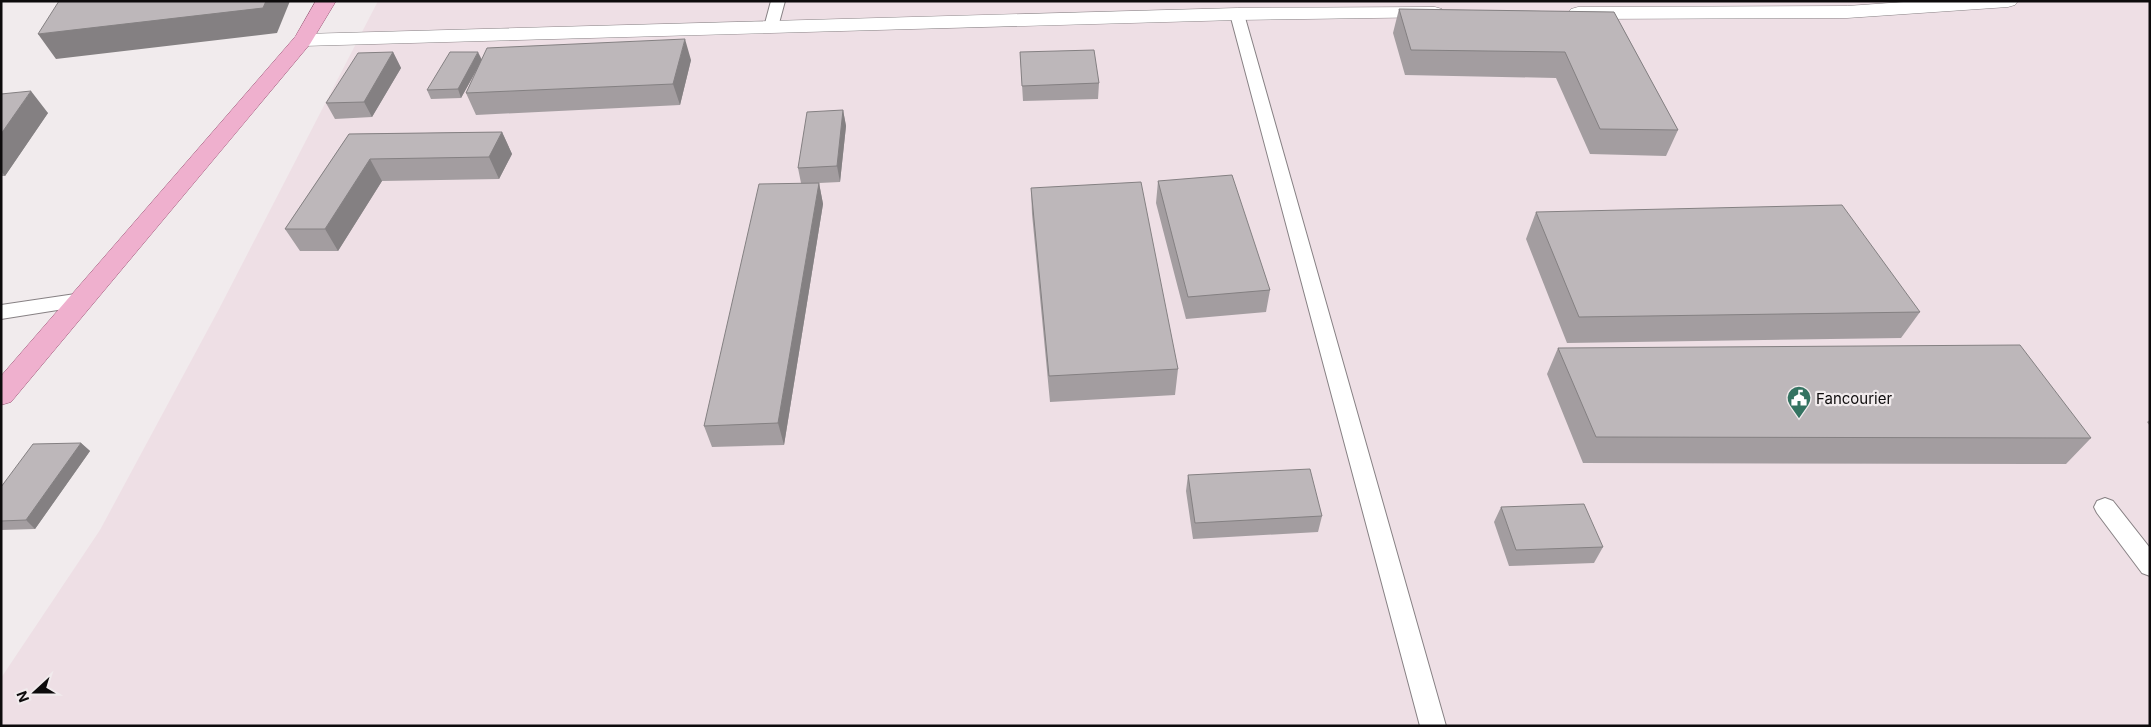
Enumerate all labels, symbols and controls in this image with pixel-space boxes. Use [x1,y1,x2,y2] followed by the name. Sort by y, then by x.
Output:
[1786,385,1812,419] public building icon: Fancourier
[1816,389,1892,408] place label: Fancourier
[10,667,60,717] north arrow
[13,689,32,705] text: N

